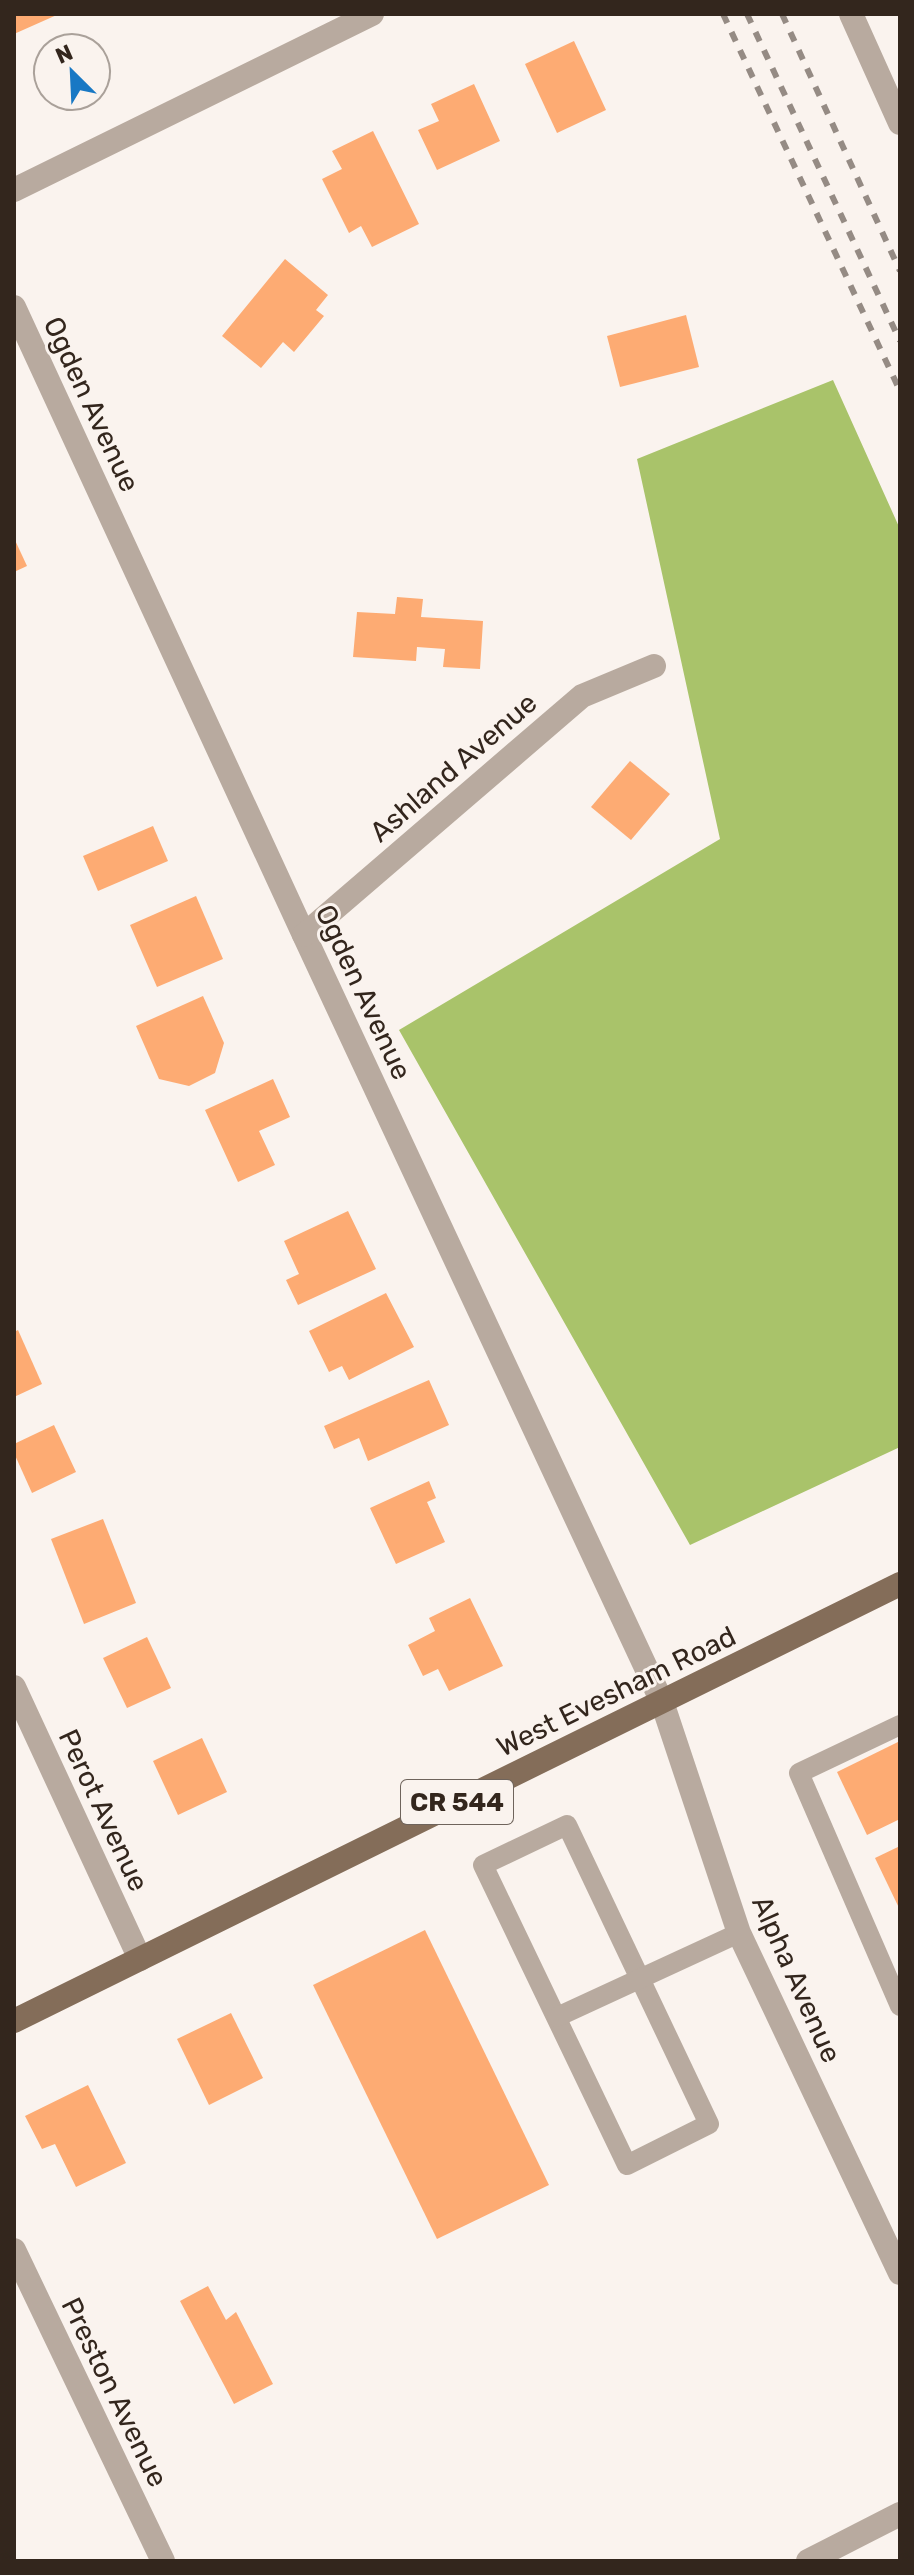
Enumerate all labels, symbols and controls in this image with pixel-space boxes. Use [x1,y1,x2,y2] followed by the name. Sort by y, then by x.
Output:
[32,32,112,112] north arrow
[51,39,77,70] text: N
[37,312,146,497] street label: Ogden Avenue
[363,686,543,849] street label: Ashland Avenue
[309,900,418,1085] street label: Ogden Avenue
[491,1619,741,1764] street label: West Evesham Road
[52,1724,155,1896] street label: Perot Avenue
[401,1780,513,1824] road number: CR 544
[745,1891,848,2068] street label: Alpha Avenue
[54,2292,175,2492] street label: Preston Avenue

